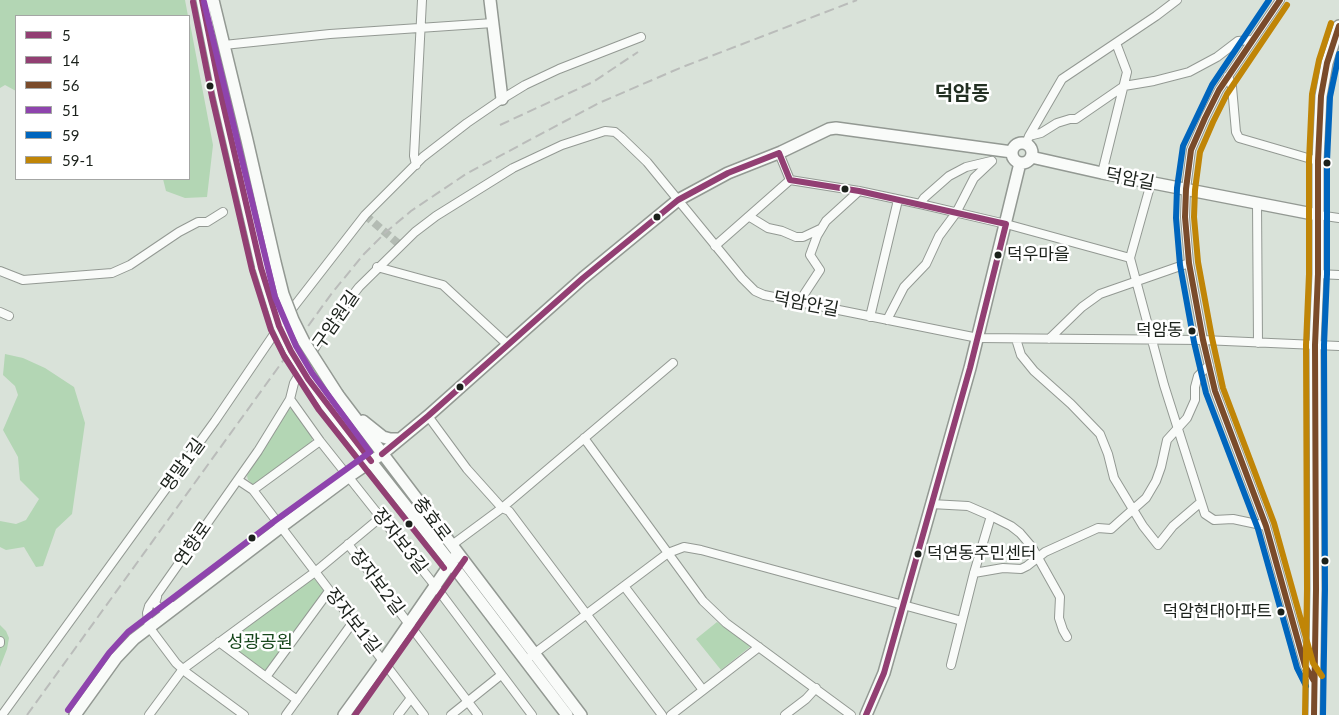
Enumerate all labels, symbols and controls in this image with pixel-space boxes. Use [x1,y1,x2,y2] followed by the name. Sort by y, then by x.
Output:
[15,15,190,180] legend
[62,26,71,44] text: 5
[62,51,79,69] text: 14
[62,76,79,94] text: 56
[205,81,215,91] unlabelled marker
[934,82,990,106] district label: 덕암동
[62,101,79,119] text: 51
[62,126,79,144] text: 59
[62,151,94,169] text: 59-1
[1322,158,1332,168] unlabelled marker
[1104,164,1156,194] street label: 덕암길
[840,184,850,194] unlabelled marker
[652,212,662,222] unlabelled marker
[1007,245,1070,265] place label: 덕우마을
[993,250,1003,260] marker: 덕우마을
[308,287,364,353] street label: 구암원길
[771,287,841,321] street label: 덕암안길
[1136,321,1183,341] place label: 덕암동
[1187,326,1197,336] marker: 덕암동
[455,382,465,392] unlabelled marker
[157,434,209,496] street label: 명말1길
[408,493,456,545] street label: 충효로
[368,504,432,578] street label: 장자보3길
[170,517,216,571] street label: 연향로
[404,519,414,529] unlabelled marker
[247,533,257,543] unlabelled marker
[927,544,1036,564] place label: 덕연동주민센터
[345,545,409,619] street label: 장자보2길
[913,549,923,559] marker: 덕연동주민센터
[1320,556,1330,566] unlabelled marker
[321,584,385,658] street label: 장자보1길
[1163,602,1272,622] place label: 덕암현대아파트
[1276,607,1286,617] marker: 덕암현대아파트
[227,631,293,653] park label: 성광공원

